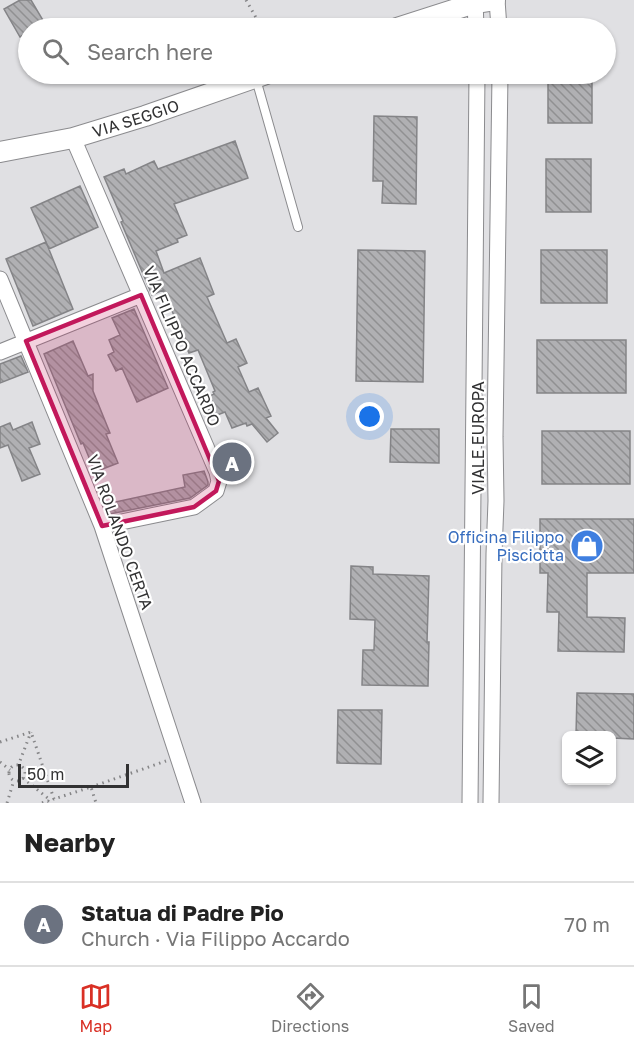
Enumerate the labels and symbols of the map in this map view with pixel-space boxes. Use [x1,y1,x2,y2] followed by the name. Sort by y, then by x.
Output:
[90,95,182,142] street label: VIA SEGGIO
[139,263,225,429] street label: VIA FILIPPO ACCARDO
[468,381,488,495] street label: VIALE EUROPA
[355,402,384,431] your location
[212,440,252,484] pin: A
[83,452,157,612] street label: VIA ROLANDO CERTA
[448,527,564,565] place label: Officina Filippo Pisciotta
[569,528,605,564] shop icon: Officina Filippo Pisciotta
[18,761,129,788] scale bar

